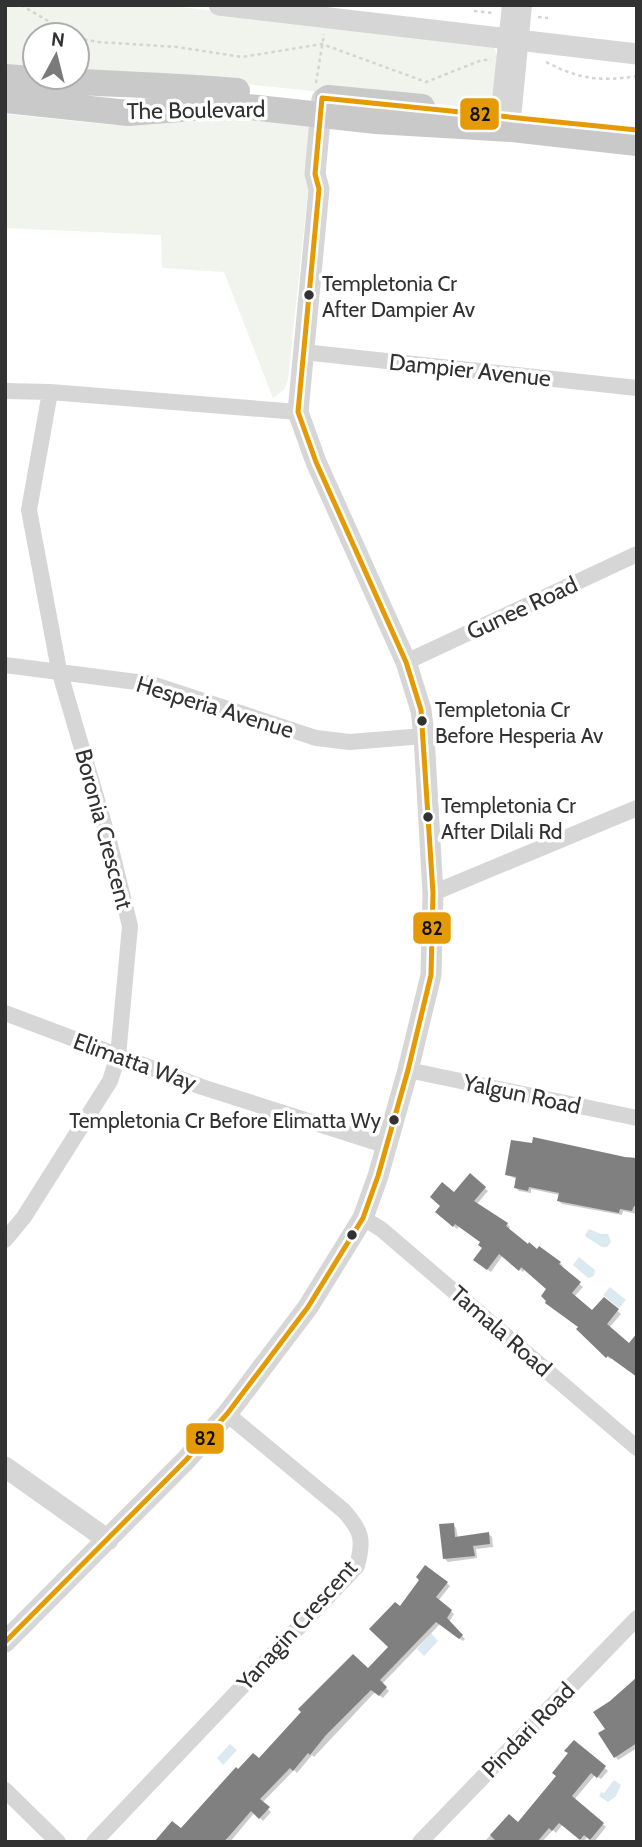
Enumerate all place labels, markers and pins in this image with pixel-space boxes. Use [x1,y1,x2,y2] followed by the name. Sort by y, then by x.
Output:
[322,271,476,322] place label: Templetonia Cr After Dampier Av
[302,288,316,302] marker: Templetonia Cr After Dampier Av
[435,697,604,748] place label: Templetonia Cr Before Hesperia Av
[415,714,429,728] marker: Templetonia Cr Before Hesperia Av
[441,793,576,844] place label: Templetonia Cr After Dilali Rd
[421,810,435,824] marker: Templetonia Cr After Dilali Rd
[69,1108,381,1133] place label: Templetonia Cr Before Elimatta Wy
[387,1113,401,1127] marker: Templetonia Cr Before Elimatta Wy
[345,1228,359,1242] unlabelled marker

